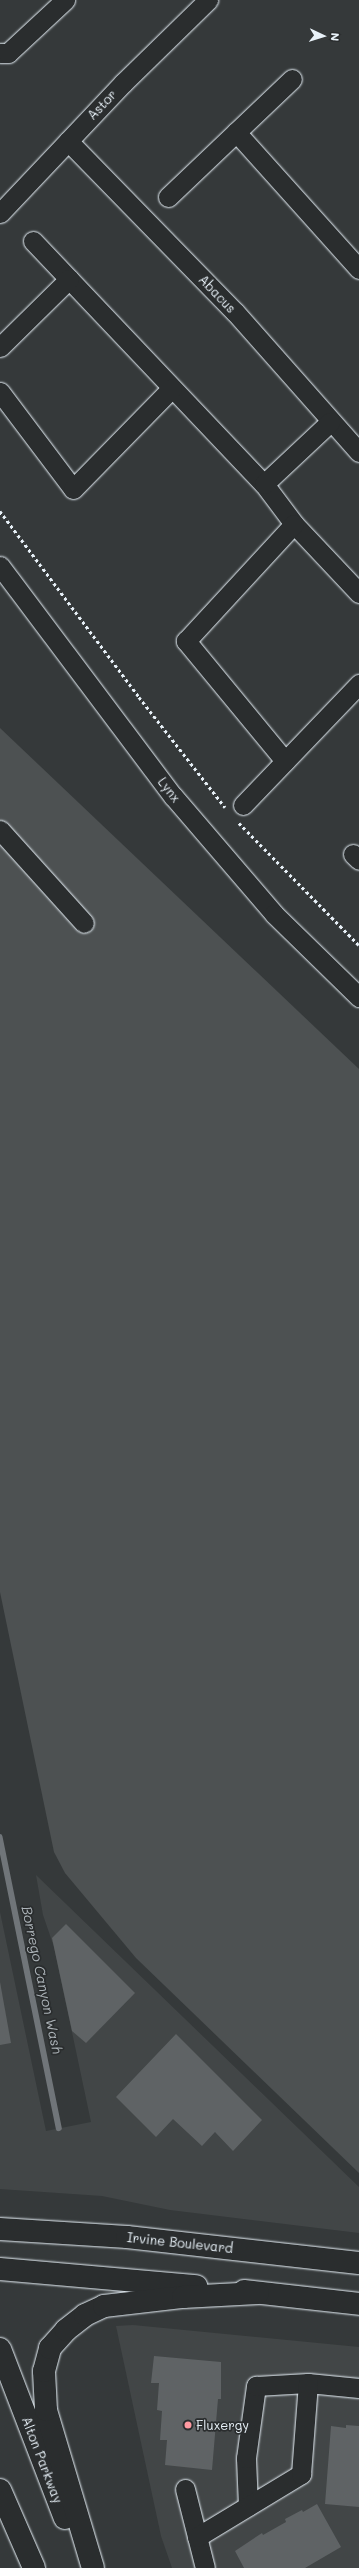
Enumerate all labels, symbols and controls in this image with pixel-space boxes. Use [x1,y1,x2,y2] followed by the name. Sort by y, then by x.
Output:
[303,16,343,56] north arrow
[328,32,343,42] text: N
[84,87,120,123] street label: Astor
[195,272,239,316] street label: Abacus
[154,774,184,806] street label: Lynx
[18,1905,66,2055] water label: Borrego Canyon Wash
[126,2230,234,2256] street label: Irvine Boulevard
[18,2414,66,2506] street label: Alton Parkway
[196,2417,249,2433] place label: Fluxergy
[183,2420,193,2430] marker: Fluxergy

